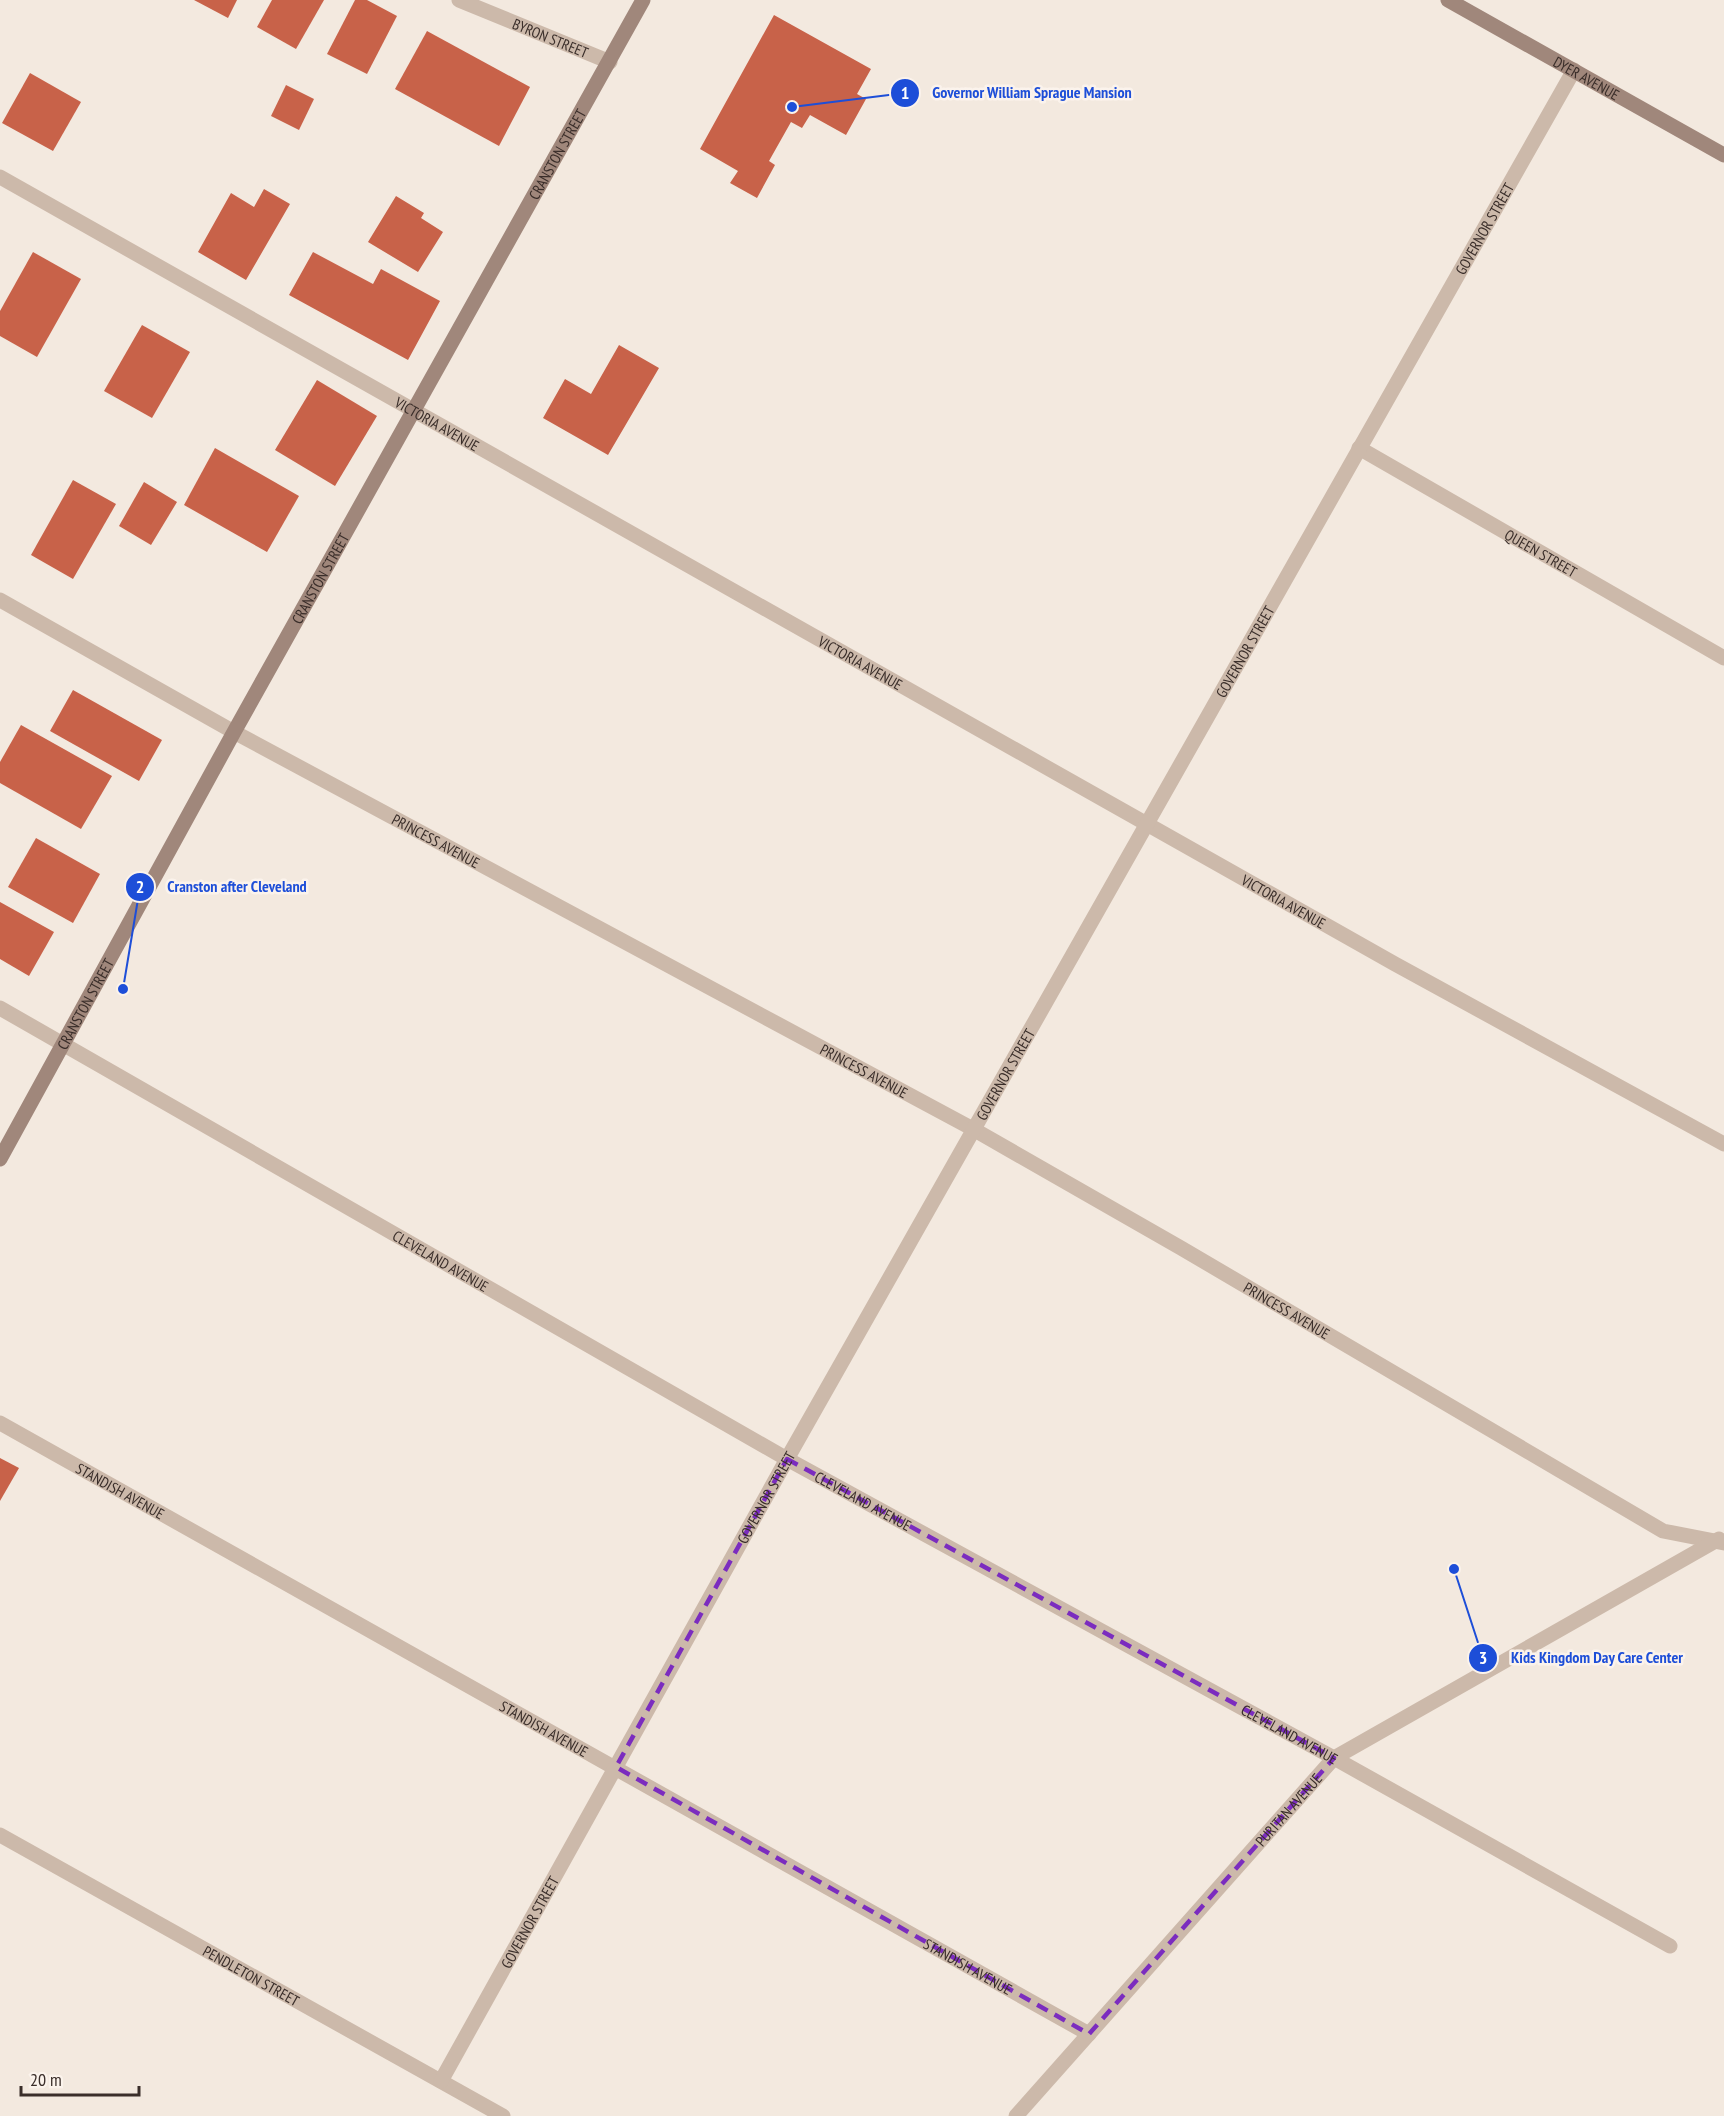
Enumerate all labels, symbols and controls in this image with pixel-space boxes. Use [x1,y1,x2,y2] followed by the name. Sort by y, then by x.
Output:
[510,14,592,62] street label: BYRON STREET
[1550,52,1623,104] street label: DYER AVENUE
[890,76,1144,110] callout: Governor William Sprague Mansion
[901,81,909,104] text: 1
[932,82,1132,102] text: Governor William Sprague Mansion
[524,105,590,203] street label: CRANSTON STREET
[1451,179,1518,278] street label: GOVERNOR STREET
[391,392,483,455] street label: VICTORIA AVENUE
[1502,525,1581,581] street label: QUEEN STREET
[287,529,353,627] street label: CRANSTON STREET
[1211,602,1278,701] street label: GOVERNOR STREET
[814,631,906,694] street label: VICTORIA AVENUE
[389,809,483,872] street label: PRINCESS AVENUE
[1237,869,1329,933] street label: VICTORIA AVENUE
[125,870,319,904] callout: Cranston after Cleveland
[136,875,144,898] text: 2
[167,876,307,896] text: Cranston after Cleveland
[52,955,118,1053] street label: CRANSTON STREET
[971,1025,1039,1124] street label: GOVERNOR STREET
[817,1039,911,1102] street label: PRINCESS AVENUE
[389,1226,492,1296] street label: CLEVELAND AVENUE
[1240,1278,1333,1343] street label: PRINCESS AVENUE
[733,1448,799,1547] street label: GOVERNOR STREET
[73,1458,168,1523] street label: STANDISH AVENUE
[812,1467,915,1535] street label: CLEVELAND AVENUE
[1468,1641,1695,1675] callout: Kids Kingdom Day Care Center
[1479,1646,1487,1669] text: 3
[1511,1647,1683,1667] text: Kids Kingdom Day Care Center
[497,1696,592,1761] street label: STANDISH AVENUE
[1238,1700,1341,1768] street label: CLEVELAND AVENUE
[1251,1769,1326,1850] street label: PURITAN AVENUE
[496,1872,563,1971] street label: GOVERNOR STREET
[920,1934,1016,1998] street label: STANDISH AVENUE
[200,1941,303,2010] street label: PENDLETON STREET
[21,2059,140,2097] scale bar
[30,2068,62,2091] text: 20 m

